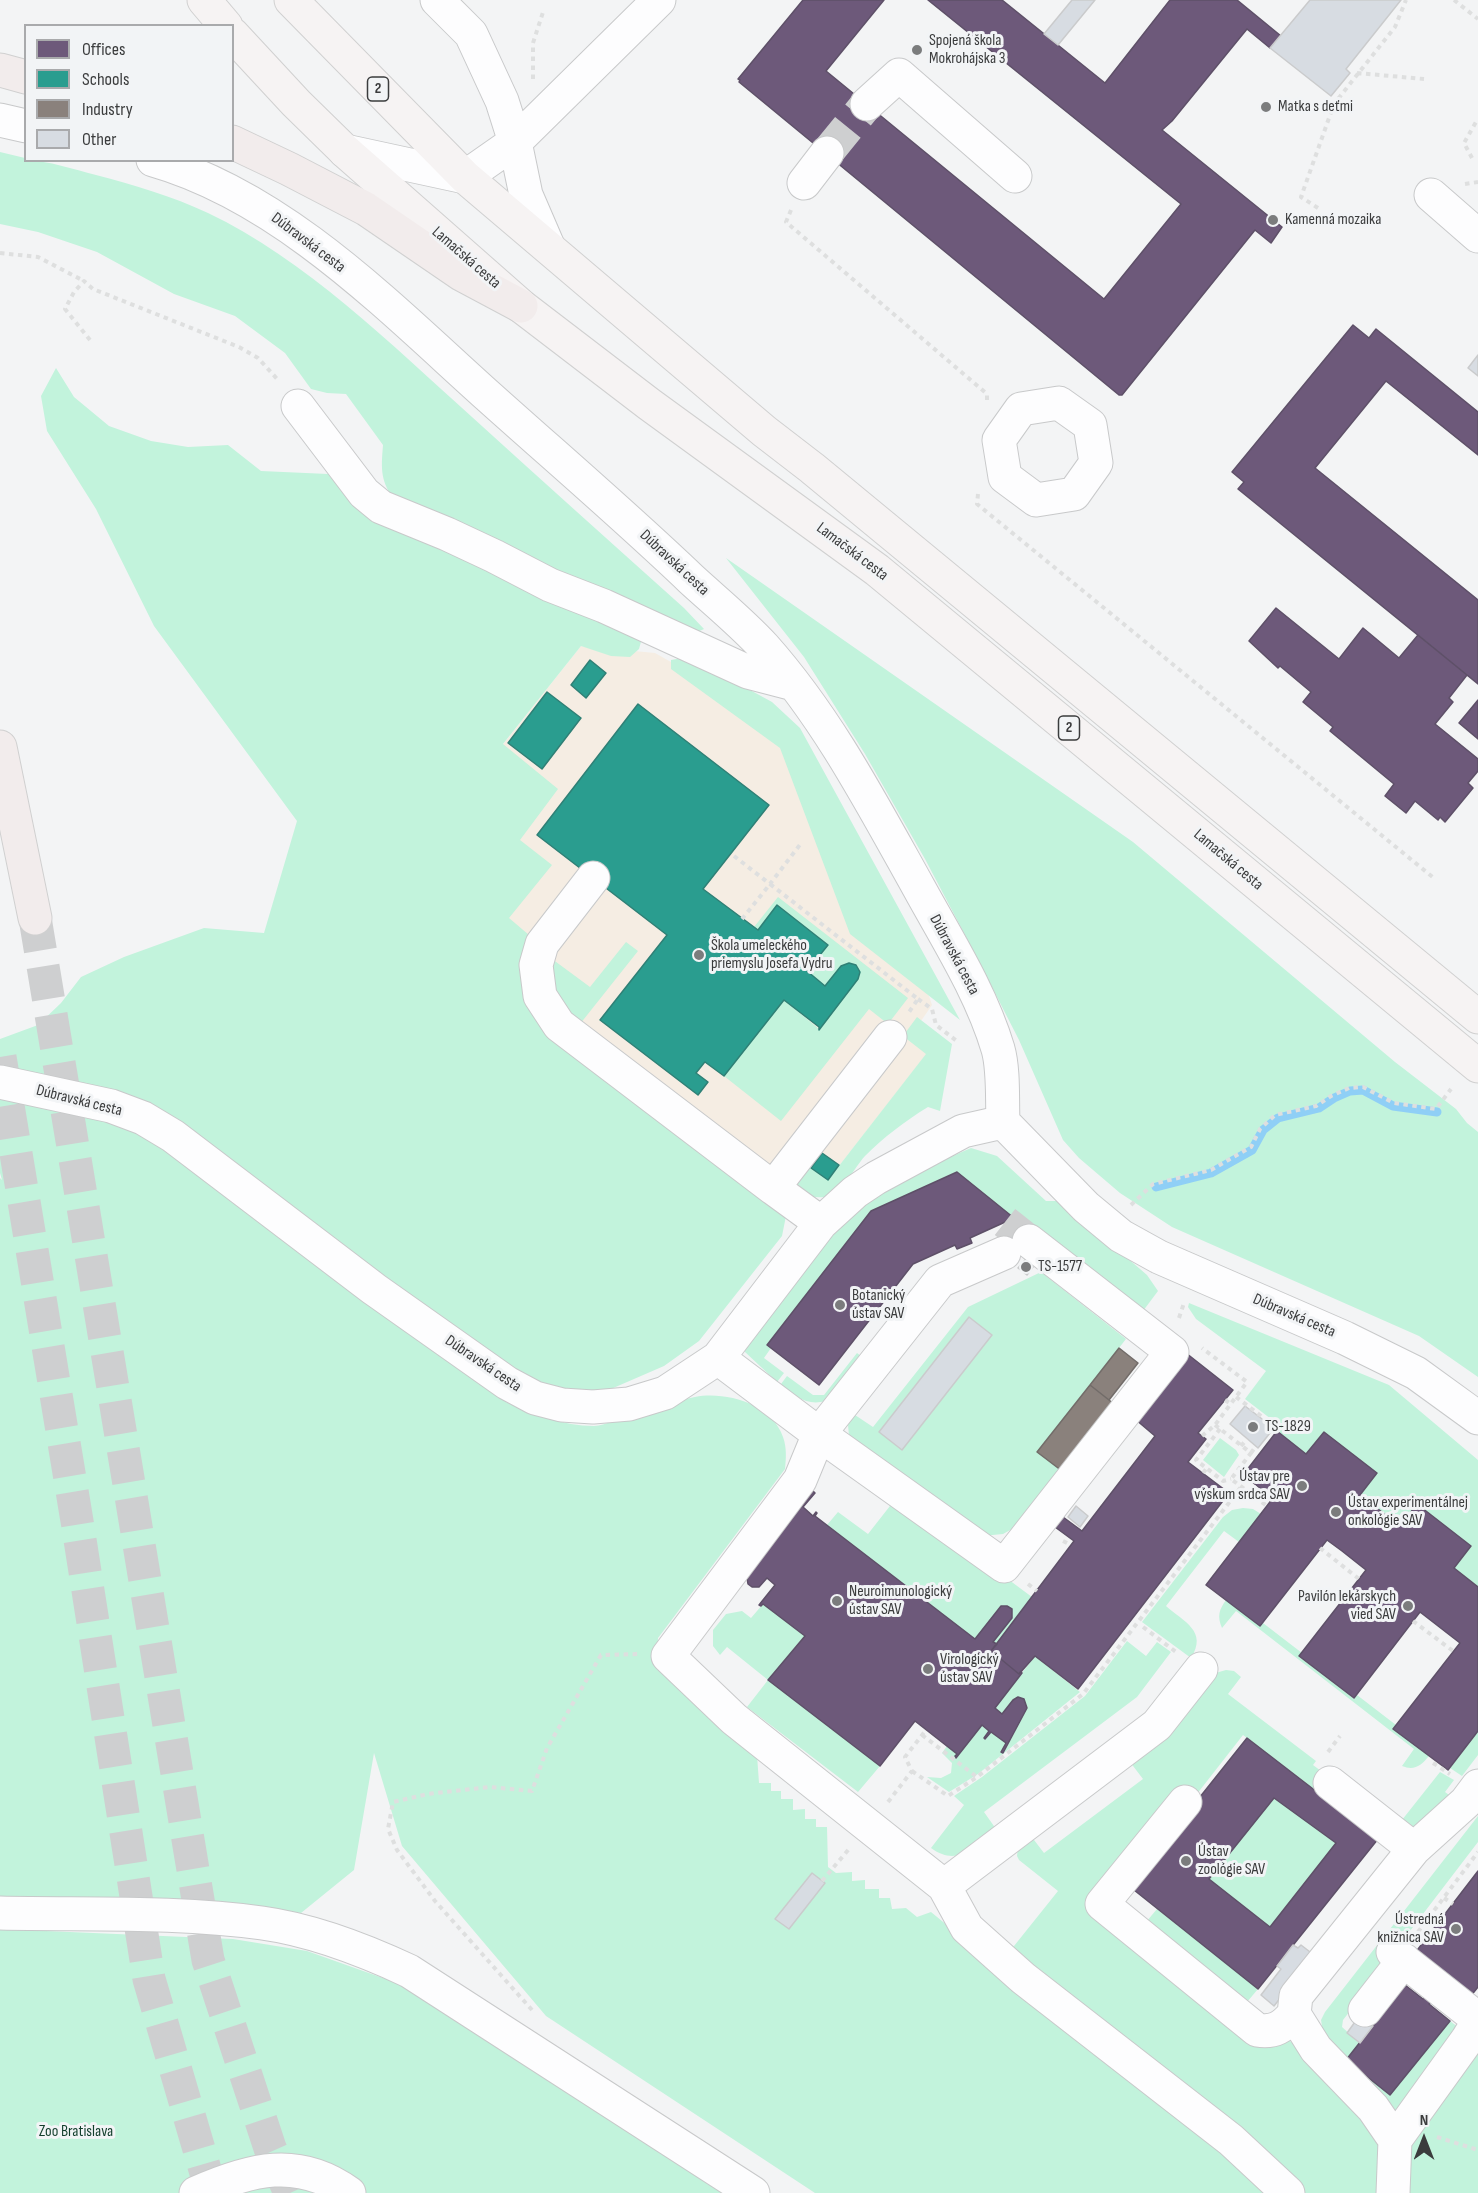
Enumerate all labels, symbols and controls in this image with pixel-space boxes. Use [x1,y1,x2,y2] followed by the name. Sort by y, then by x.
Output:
[24,24,234,162] legend
[929,31,1005,69] place label: Spojená škola Mokrohájska 3
[82,39,125,60] text: Offices
[910,43,924,57] marker: Spojená škola Mokrohájska 3
[82,69,129,90] text: Schools
[368,77,388,101] road number: 2
[1278,97,1353,117] place label: Matka s deťmi
[82,99,133,120] text: Industry
[1259,100,1273,114] marker: Matka s deťmi
[82,129,116,150] text: Other
[267,209,349,277] street label: Dúbravská cesta
[1285,210,1381,230] place label: Kamenná mozaika
[1266,213,1280,227] marker: Kamenná mozaika
[428,223,504,293] street label: Lamačská cesta
[812,519,892,585] street label: Lamačská cesta
[635,526,713,600] street label: Dúbravská cesta
[1058,716,1080,740] road number: 2
[1189,825,1267,895] street label: Lamačská cesta
[925,912,983,998] street label: Dúbravská cesta
[711,936,832,974] place label: Škola umeleckého priemyslu Josefa Vydru
[692,948,706,962] marker: Škola umeleckého priemyslu Josefa Vydru
[34,1081,124,1121] street label: Dúbravská cesta
[1038,1257,1082,1277] place label: TS-1577
[1019,1260,1033,1274] marker: TS-1577
[852,1286,905,1324] place label: Botanický ústav SAV
[1250,1290,1338,1342] street label: Dúbravská cesta
[833,1298,847,1312] marker: Botanický ústav SAV
[441,1331,525,1397] street label: Dúbravská cesta
[1265,1417,1311,1437] place label: TS-1829
[1246,1420,1260,1434] marker: TS-1829
[1194,1467,1290,1505] place label: Ústav pre výskum srdca SAV
[1295,1479,1309,1493] marker: Ústav pre výskum srdca SAV
[1348,1493,1468,1531] place label: Ústav experimentálnej onkológie SAV
[1329,1505,1343,1519] marker: Ústav experimentálnej onkológie SAV
[849,1582,952,1620] place label: Neuroimunologický ústav SAV
[1298,1587,1396,1625] place label: Pavilón lekárskych vied SAV
[830,1594,844,1608] marker: Neuroimunologický ústav SAV
[1401,1599,1415,1613] marker: Pavilón lekárskych vied SAV
[940,1650,999,1688] place label: Virologický ústav SAV
[921,1662,935,1676] marker: Virologický ústav SAV
[1198,1842,1265,1880] place label: Ústav zoológie SAV
[1179,1854,1193,1868] marker: Ústav zoológie SAV
[1377,1910,1444,1948] place label: Ústredná knižnica SAV
[1449,1922,1463,1936] marker: Ústredná knižnica SAV
[1394,2109,1454,2169] north arrow
[1420,2111,1428,2130] text: N
[39,2122,113,2142] park label: Zoo Bratislava

